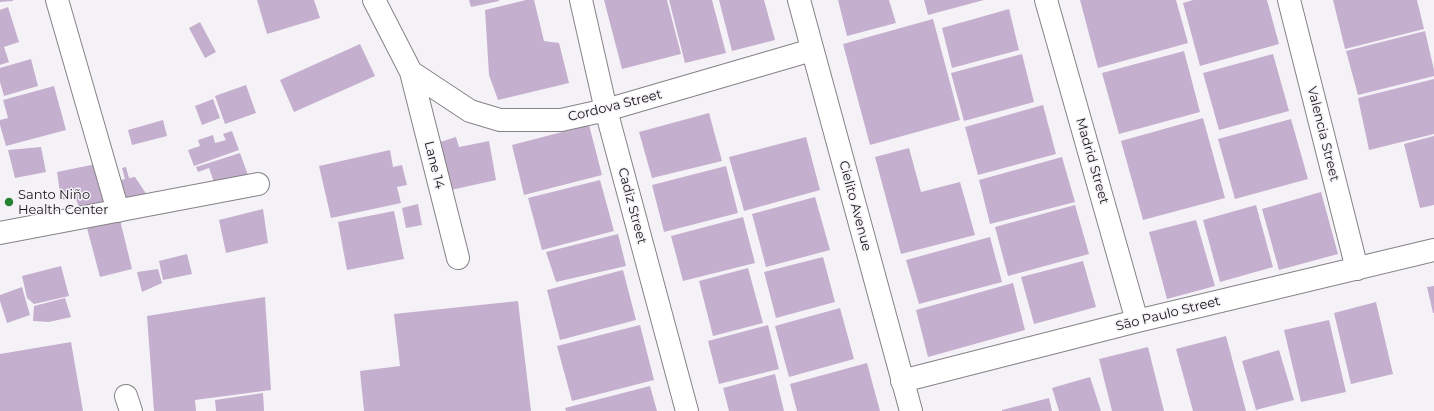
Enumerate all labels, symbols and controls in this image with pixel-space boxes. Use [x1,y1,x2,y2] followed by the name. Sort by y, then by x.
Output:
[1304,85,1342,183] street label: Valencia Street
[567,87,663,125] street label: Cordova Street
[1072,116,1112,206] street label: Madrid Street
[421,140,447,190] street label: Lane 14
[835,159,875,253] street label: Cielito Avenue
[614,166,650,246] street label: Cadiz Street
[18,187,108,218] place label: Santo Niño Health Center
[3,196,15,208] marker: Santo Niño Health Center
[1114,293,1222,335] street label: São Paulo Street

